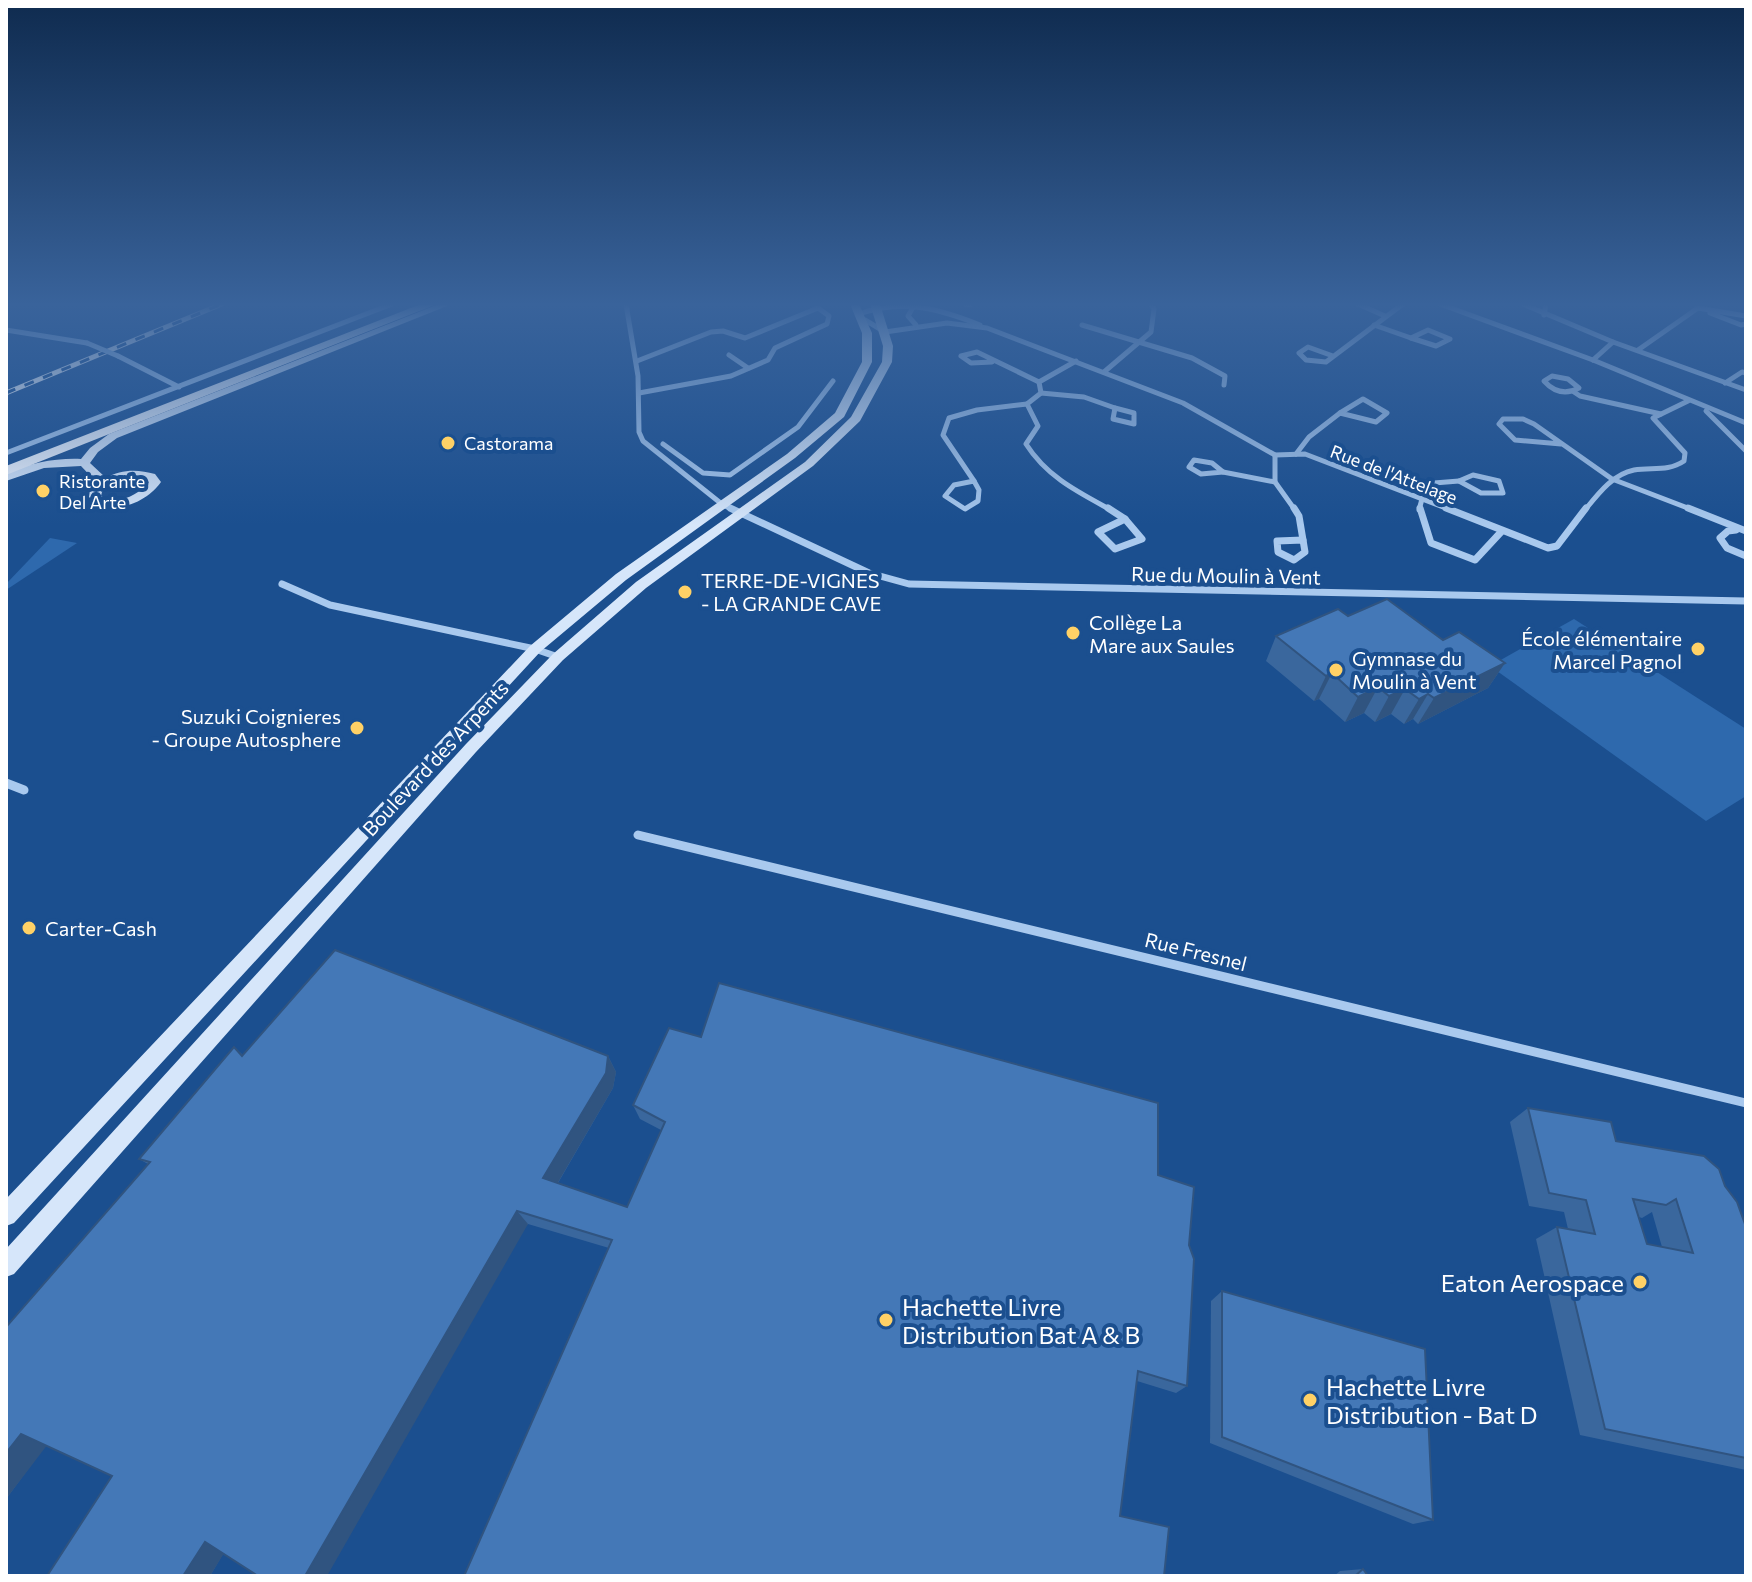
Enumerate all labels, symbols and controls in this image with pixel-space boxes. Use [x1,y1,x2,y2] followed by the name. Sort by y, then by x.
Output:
[464,432,553,454] place label: Castorama
[439,434,457,452] marker: Castorama
[1327,440,1461,508] street label: Rue de l'Attelage
[59,470,145,513] place label: Ristorante Del Arte
[34,482,52,500] marker: Ristorante Del Arte
[1131,561,1321,589] street label: Rue du Moulin à Vent
[701,568,881,615] place label: TERRE-DE-VIGNES - LA GRANDE CAVE
[676,583,694,601] marker: TERRE-DE-VIGNES - LA GRANDE CAVE
[1089,610,1235,657] place label: Collège La Mare aux Saules
[1064,624,1082,642] marker: Collège La Mare aux Saules
[1521,626,1682,673] place label: École élémentaire Marcel Pagnol
[1689,640,1707,658] marker: École élémentaire Marcel Pagnol
[1352,646,1476,693] place label: Gymnase du Moulin à Vent
[1327,661,1345,679] marker: Gymnase du Moulin à Vent
[357,676,513,840] street label: Boulevard des Arpents
[151,704,341,751] place label: Suzuki Coignieres - Groupe Autosphere
[348,719,366,737] marker: Suzuki Coignieres - Groupe Autosphere
[45,916,157,940] place label: Carter-Cash
[20,919,38,937] marker: Carter-Cash
[1142,927,1250,975] street label: Rue Fresnel
[1441,1268,1624,1297] place label: Eaton Aerospace
[1631,1273,1649,1291] marker: Eaton Aerospace
[902,1292,1140,1349] place label: Hachette Livre Distribution Bat A & B
[877,1311,895,1329] marker: Hachette Livre Distribution Bat A & B
[1326,1372,1537,1429] place label: Hachette Livre Distribution - Bat D
[1301,1391,1319,1409] marker: Hachette Livre Distribution - Bat D

